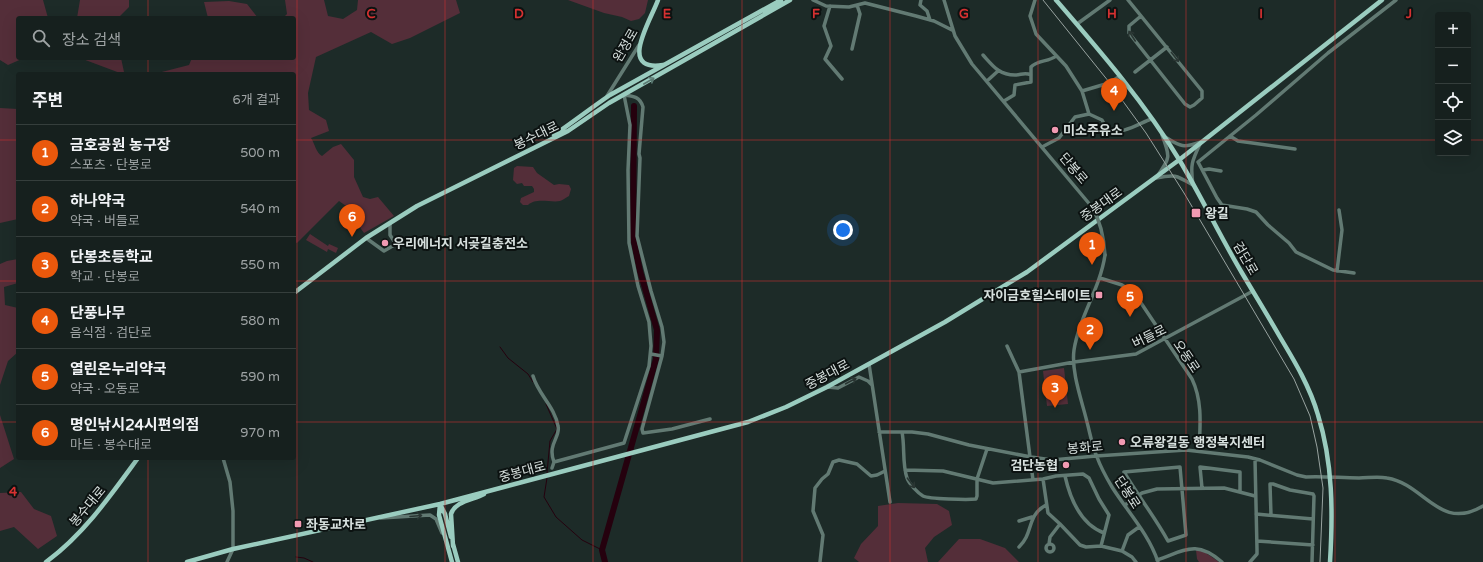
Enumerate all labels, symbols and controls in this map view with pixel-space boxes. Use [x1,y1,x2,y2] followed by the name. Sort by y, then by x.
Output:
[366,6,376,22] text: C
[514,6,524,22] text: D
[663,6,671,22] text: E
[812,6,820,22] text: F
[959,6,969,22] text: G
[1107,6,1117,22] text: H
[1259,6,1263,22] text: I
[1405,6,1412,22] text: J
[1435,12,1471,156] map controls
[1435,12,1471,48] button: +
[16,16,296,60] search box
[610,26,642,65] street label: 완정로
[30,27,52,49] icon: search
[1127,30,1135,42] one-way arrow
[62,31,121,49] text: 장소 검색
[1435,48,1471,84] button: −
[1171,52,1179,63] one-way arrow
[642,76,654,84] one-way arrow
[1101,78,1127,111] pin: 4
[1435,84,1471,120] button: locate
[32,90,63,111] text: 주변
[233,92,280,108] text: 6개 결과
[511,118,561,154] street label: 봉수대로
[1435,120,1471,156] button: layers
[1063,123,1123,139] place label: 미소주유소
[1050,125,1060,135] marker: 미소주유소
[70,136,171,154] text: 금호공원 농구장
[41,145,49,161] text: 1
[240,145,280,161] text: 500 m
[1056,150,1091,188] street label: 단봉로
[70,157,152,173] text: 스포츠 · 단봉로
[1078,184,1126,225] street label: 중봉대로
[70,192,125,210] text: 하나약국
[41,201,49,217] text: 2
[240,201,280,217] text: 540 m
[339,204,365,237] pin: 6
[1205,206,1229,222] place label: 왕길
[1190,207,1202,219] marker: 왕길
[70,213,140,229] text: 약국 · 버들로
[833,220,853,240] your location
[1079,232,1105,265] pin: 1
[393,236,528,252] place label: 우리에너지 서곶길충전소
[380,238,390,248] marker: 우리에너지 서곶길충전소
[1229,239,1261,278] street label: 검단로
[70,248,153,266] text: 단봉초등학교
[41,257,49,273] text: 3
[240,257,280,273] text: 550 m
[70,269,140,285] text: 학교 · 단봉로
[1117,284,1143,317] pin: 5
[983,288,1091,304] place label: 자이금호힐스테이트
[1094,290,1104,300] marker: 자이금호힐스테이트
[70,304,125,322] text: 단풍나무
[41,313,49,329] text: 4
[240,313,280,329] text: 580 m
[1077,317,1103,350] pin: 2
[1130,322,1169,352] street label: 버들로
[70,325,152,341] text: 음식점 · 검단로
[1170,337,1203,376] street label: 오동로
[803,357,852,393] street label: 중봉대로
[70,360,167,378] text: 열린온누리약국
[41,369,49,385] text: 5
[240,369,280,385] text: 590 m
[1042,375,1068,408] pin: 3
[845,377,857,385] one-way arrow
[70,381,140,397] text: 약국 · 오동로
[70,416,199,434] text: 명인낚시24시편의점
[41,425,49,441] text: 6
[240,425,280,441] text: 970 m
[1130,435,1265,451] place label: 오류왕길동 행정복지센터
[70,437,152,453] text: 마트 · 봉수대로
[1117,437,1127,447] marker: 오류왕길동 행정복지센터
[1067,438,1104,458] street label: 봉화로
[497,458,547,486] street label: 중봉대로
[1010,458,1058,474] place label: 검단농협
[1061,460,1071,470] marker: 검단농협
[1111,473,1144,512] street label: 단봉로
[907,477,915,488] one-way arrow
[66,483,109,530] street label: 봉수대로
[9,484,18,500] text: 4
[409,512,422,519] one-way arrow
[306,517,366,533] place label: 좌동교차로
[293,519,303,529] marker: 좌동교차로

